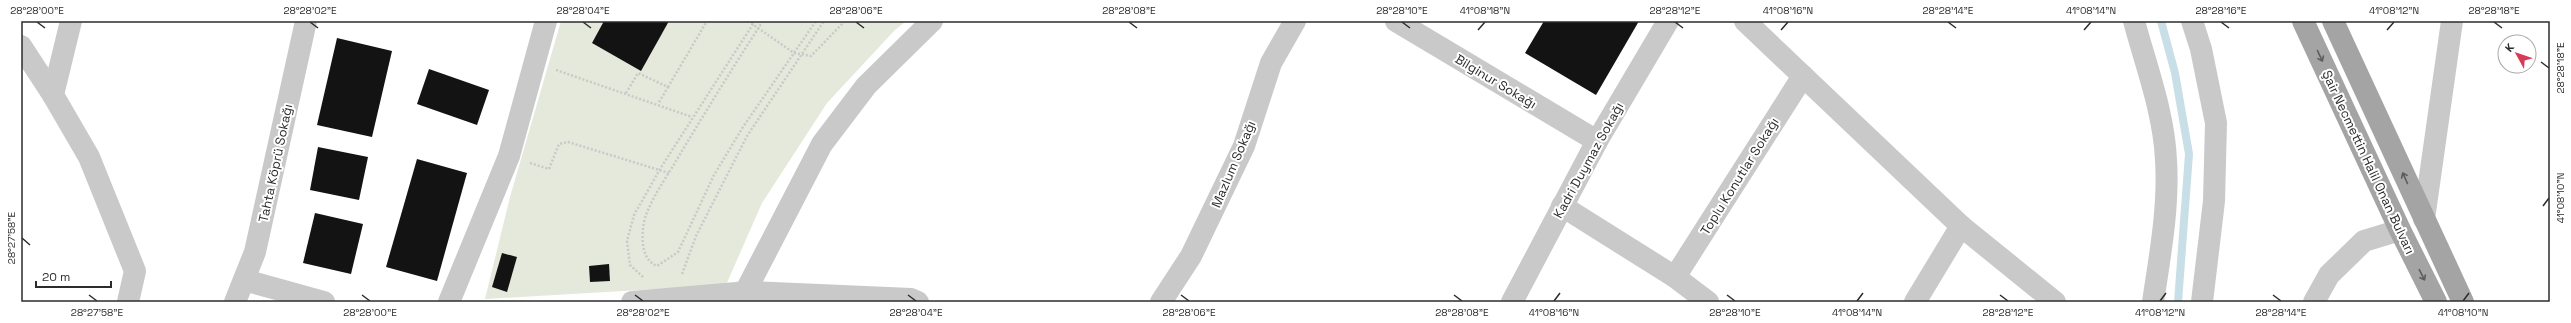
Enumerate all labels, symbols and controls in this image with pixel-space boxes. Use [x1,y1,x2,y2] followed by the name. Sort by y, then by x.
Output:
[10,4,64,17] text: 28°28'00"E
[283,4,337,17] text: 28°28'02"E
[556,4,610,17] text: 28°28'04"E
[829,4,883,17] text: 28°28'06"E
[1102,4,1156,17] text: 28°28'08"E
[1376,4,1428,17] text: 28°28'10"E
[1460,4,1510,17] text: 41°08'18"N
[1650,4,1701,17] text: 28°28'12"E
[1763,4,1813,17] text: 41°08'16"N
[1923,4,1974,17] text: 28°28'14"E
[2066,4,2116,17] text: 41°08'14"N
[2195,4,2247,17] text: 28°28'16"E
[2369,4,2419,17] text: 41°08'12"N
[2468,4,2520,17] text: 28°28'18"E
[2497,34,2537,74] north arrow
[2502,40,2517,55] text: K
[2554,42,2567,94] text: 28°28'18"E
[1452,50,1540,112] street label: Bilginur Sokağı
[2316,50,2324,62] one-way arrow
[2318,68,2419,257] street label: Şair Necmettin Halil Onan Bulvarı
[1549,99,1627,221] street label: Kadri Duymaz Sokağı
[255,102,296,224] street label: Tahta Köprü Sokağı
[1696,114,1782,238] street label: Toplu Konutlar Sokağı
[1208,118,1259,210] street label: Mazlum Sokağı
[2401,172,2408,184] one-way arrow
[2554,173,2567,223] text: 41°08'10"N
[5,211,18,264] text: 28°27'58"E
[36,263,111,289] scale bar
[42,269,70,285] text: 20 m
[2419,269,2427,281] one-way arrow
[71,306,124,319] text: 28°27'58"E
[343,306,397,319] text: 28°28'00"E
[616,306,670,319] text: 28°28'02"E
[889,306,943,319] text: 28°28'04"E
[1162,306,1216,319] text: 28°28'06"E
[1435,306,1489,319] text: 28°28'08"E
[1529,306,1579,319] text: 41°08'16"N
[1709,306,1761,319] text: 28°28'10"E
[1832,306,1882,319] text: 41°08'14"N
[1983,306,2034,319] text: 28°28'12"E
[2135,306,2185,319] text: 41°08'12"N
[2256,306,2307,319] text: 28°28'14"E
[2438,306,2488,319] text: 41°08'10"N

